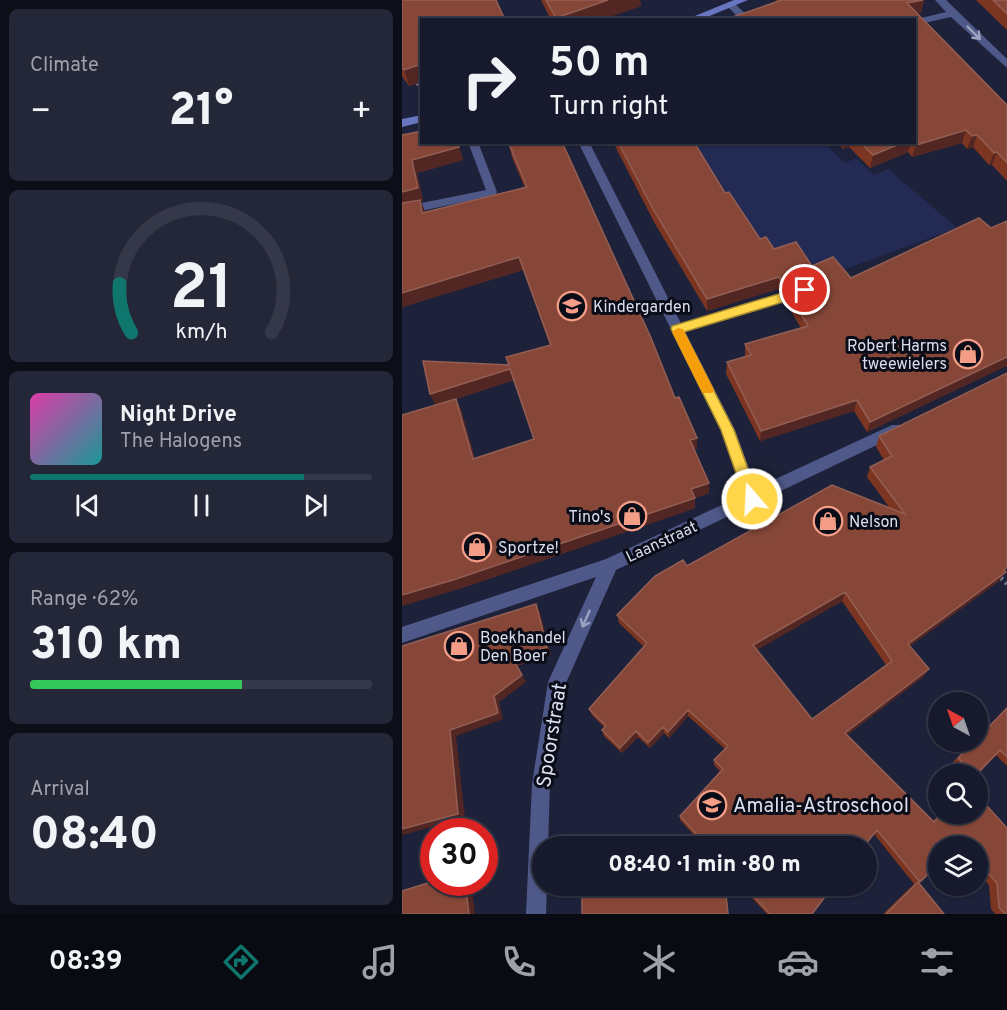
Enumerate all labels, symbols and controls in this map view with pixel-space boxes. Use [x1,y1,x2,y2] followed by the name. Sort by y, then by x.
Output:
[966,25,981,40] one-way arrow
[549,38,650,91] text: 50 m
[450,42,528,120] icon: right
[30,53,99,79] text: Climate
[169,84,233,141] text: 21°
[549,90,668,124] text: Turn right
[30,92,51,134] text: −
[351,92,372,134] text: +
[169,252,233,331] text: 21
[779,264,830,315] pin
[788,273,821,306] icon: arrive
[556,290,588,322] school or university icon: Kindergarden
[593,298,691,318] place label: Kindergarden
[175,319,227,346] text: km/h
[847,337,947,375] place label: Robert Harms tweewielers
[952,338,984,370] shop icon: Robert Harms tweewielers
[120,402,237,429] text: Night Drive
[120,429,242,455] text: The Halogens
[720,467,784,531] position arrow
[71,489,104,522] icon: previous
[185,489,218,522] icon: pause
[299,489,332,522] icon: next
[616,500,648,532] shop icon: Tino's
[812,505,844,537] shop icon: Nelson
[569,508,611,528] place label: Tino's
[849,513,898,533] place label: Nelson
[623,518,701,568] street label: Laanstraat
[461,531,493,563] shop icon: Sportze!
[498,539,559,559] place label: Sportze!
[30,587,138,613] text: Range · 62%
[579,609,591,627] one-way arrow
[30,618,182,675] text: 310 km
[480,629,566,667] place label: Boekhandel Den Boer
[443,630,475,662] shop icon: Boekhandel Den Boer
[532,681,574,789] street label: Spoorstraat
[928,692,988,752] north arrow
[928,692,988,896] map controls
[928,764,988,824] button: search
[30,777,90,803] text: Arrival
[696,789,728,821] school or university icon: Amalia-Astroschool
[733,794,909,820] place label: Amalia-Astroschool
[30,808,159,865] text: 08:40
[420,818,498,896] speed limit sign: 30
[928,836,988,896] button: layers
[608,852,801,879] text: 08:40 · 1 min · 80 m
[220,941,262,983] icon: directions
[359,941,401,983] icon: music
[498,941,540,983] icon: phone
[638,941,680,983] icon: climate
[777,941,819,983] icon: car
[916,941,958,983] icon: filters
[49,945,123,979] text: 08:39

